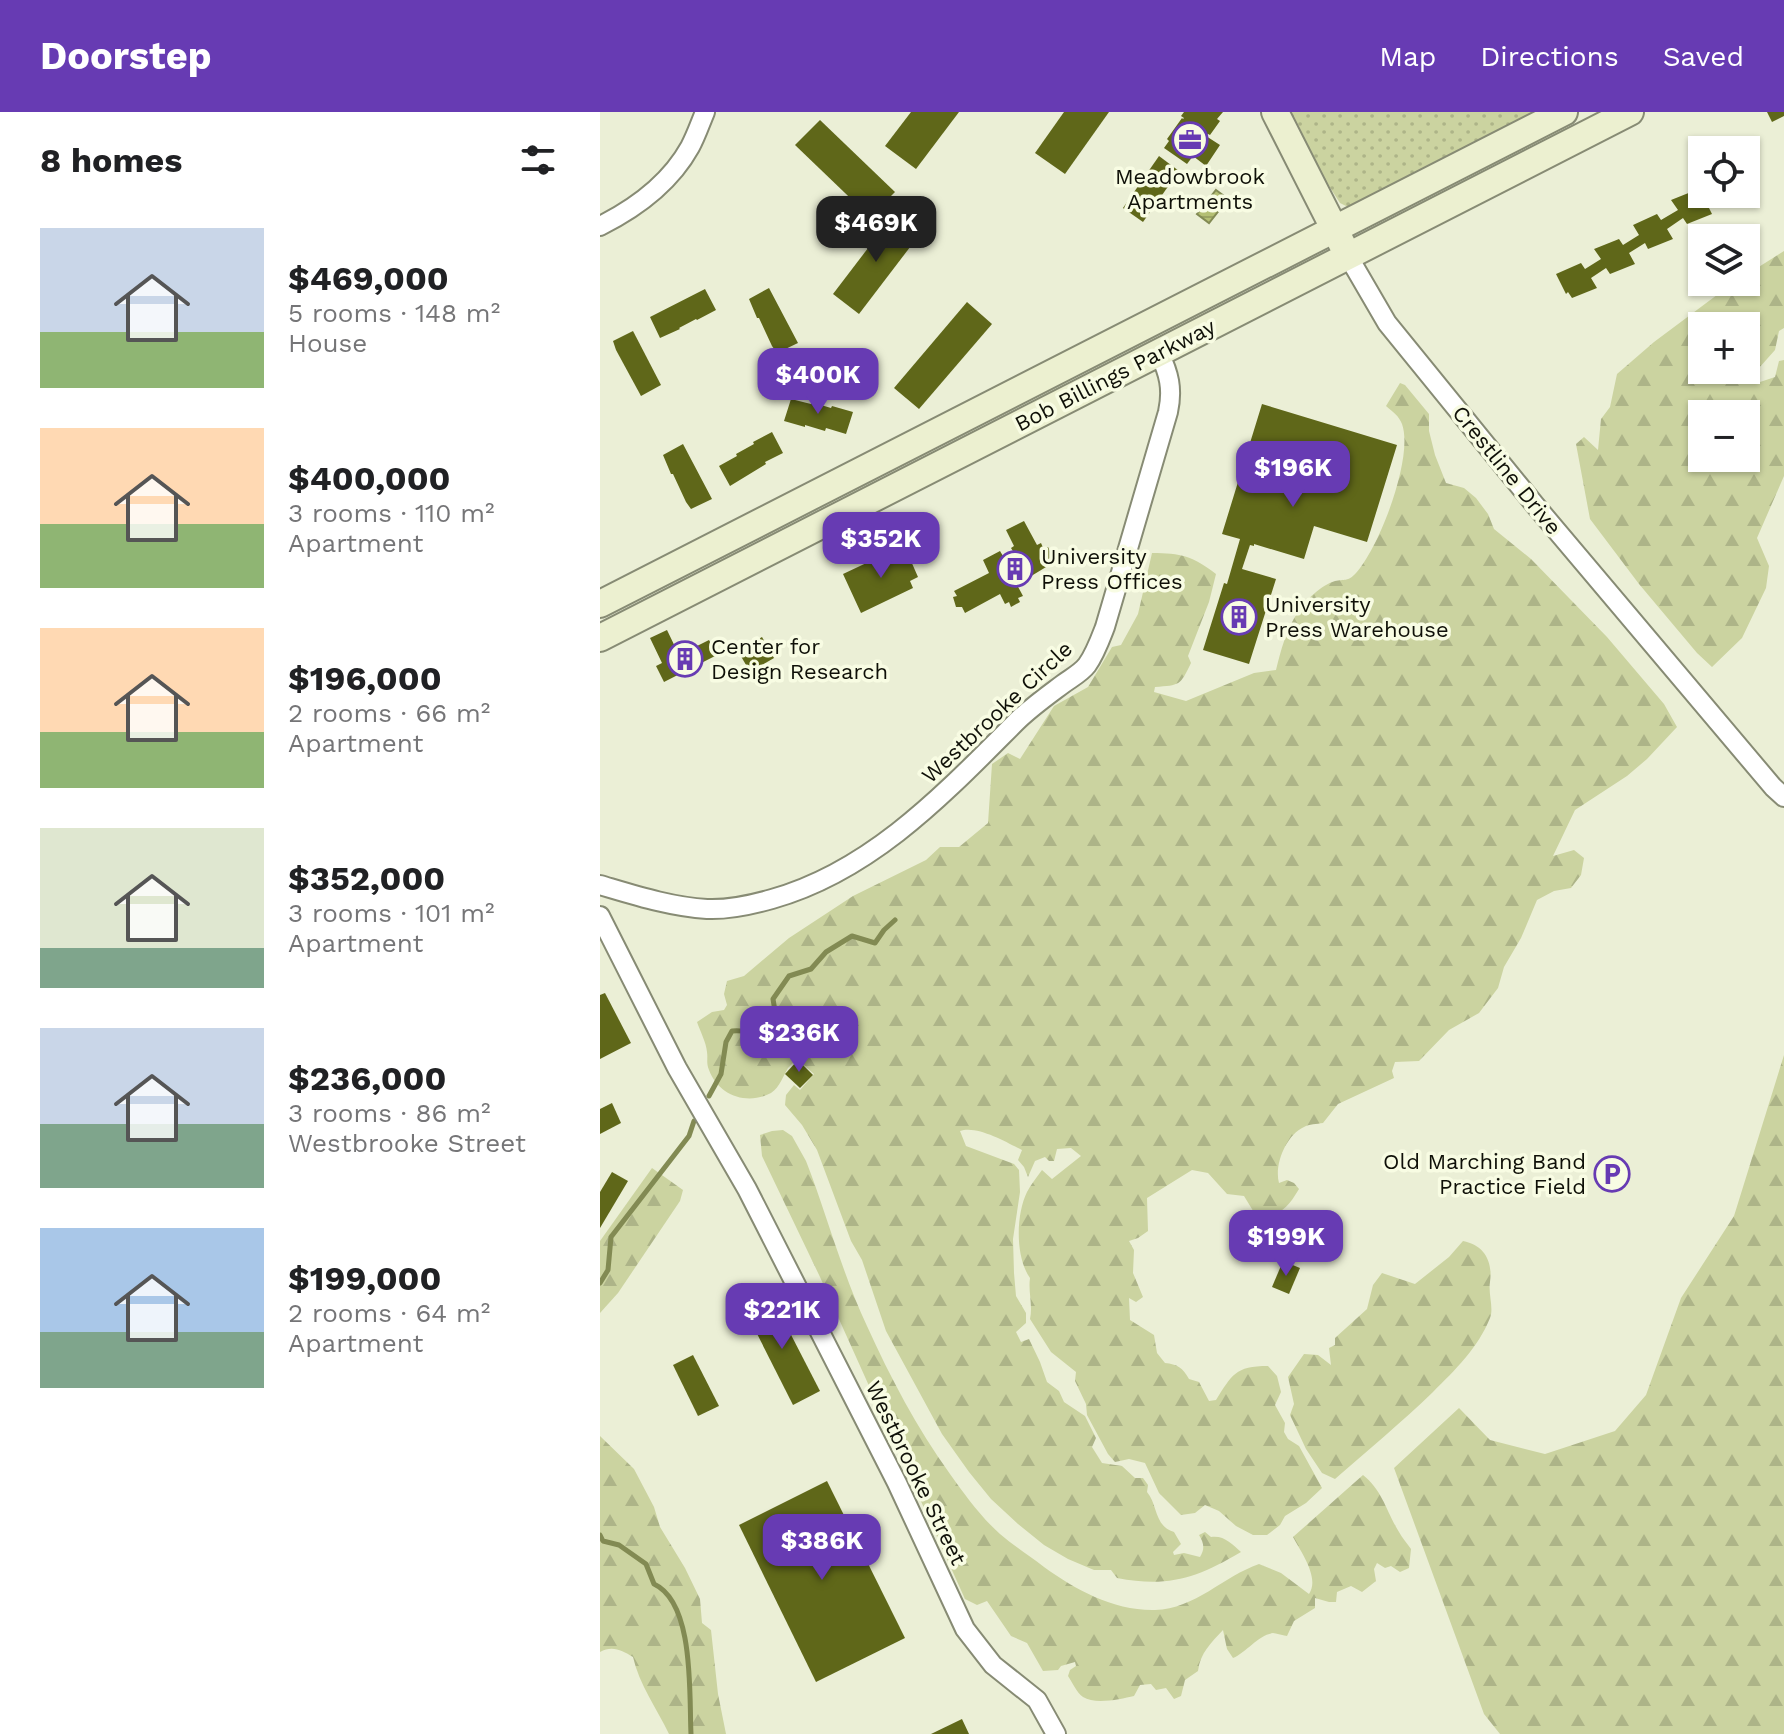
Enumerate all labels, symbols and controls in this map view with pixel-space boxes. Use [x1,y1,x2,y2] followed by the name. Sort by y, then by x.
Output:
[40,34,212,78] text: Doorstep
[1379,40,1436,73] text: Map
[1480,40,1619,73] text: Directions
[1663,40,1744,73] text: Saved
[1171,121,1209,159] office icon: Meadowbrook Apartments
[1688,136,1760,472] map controls
[1688,136,1760,208] button: locate
[516,138,560,182] icon: filters
[40,140,182,180] text: 8 homes
[1115,164,1265,214] place label: Meadowbrook Apartments
[820,196,932,264] pin: $469K
[834,207,918,237] text: $469K
[1688,224,1760,296] button: layers
[288,258,449,298] text: $469,000
[104,260,200,356] icon: home
[288,298,500,328] text: 5 rooms · 148 m²
[1688,312,1760,384] button: +
[1011,313,1220,436] street label: Bob Billings Parkway
[288,328,367,358] text: House
[762,348,874,416] pin: $400K
[776,359,860,389] text: $400K
[1688,400,1760,472] button: −
[1447,401,1567,539] street label: Crestline Drive
[1237,441,1349,509] pin: $196K
[1254,452,1332,482] text: $196K
[288,458,450,498] text: $400,000
[104,460,200,556] icon: home
[288,498,495,528] text: 3 rooms · 110 m²
[825,512,937,580] pin: $352K
[841,523,921,553] text: $352K
[288,528,424,558] text: Apartment
[1041,544,1183,594] place label: University Press Offices
[996,550,1034,588] building icon: University Press Offices
[1265,592,1449,642] place label: University Press Warehouse
[1220,598,1258,636] building icon: University Press Warehouse
[711,634,888,684] place label: Center for Design Research
[917,636,1077,788] street label: Westbrooke Circle
[666,640,704,678] building icon: Center for Design Research
[288,658,442,698] text: $196,000
[104,660,200,756] icon: home
[288,698,490,728] text: 2 rooms · 66 m²
[288,728,424,758] text: Apartment
[288,858,445,898] text: $352,000
[104,860,200,956] icon: home
[288,898,495,928] text: 3 rooms · 101 m²
[288,928,424,958] text: Apartment
[743,1006,855,1074] pin: $236K
[758,1017,840,1047] text: $236K
[288,1058,446,1098] text: $236,000
[104,1060,200,1156] icon: home
[288,1098,490,1128] text: 3 rooms · 86 m²
[288,1128,526,1158] text: Westbrooke Street
[1383,1149,1586,1199] place label: Old Marching Band Practice Field
[1593,1155,1631,1193] parking icon: Old Marching Band Practice Field
[1230,1210,1342,1278] pin: $199K
[1247,1221,1325,1251] text: $199K
[288,1258,441,1298] text: $199,000
[104,1260,200,1356] icon: home
[726,1283,838,1351] pin: $221K
[744,1294,820,1324] text: $221K
[288,1298,490,1328] text: 2 rooms · 64 m²
[288,1328,424,1358] text: Apartment
[861,1377,971,1569] street label: Westbrooke Street
[766,1514,878,1582] pin: $386K
[781,1525,863,1555] text: $386K

